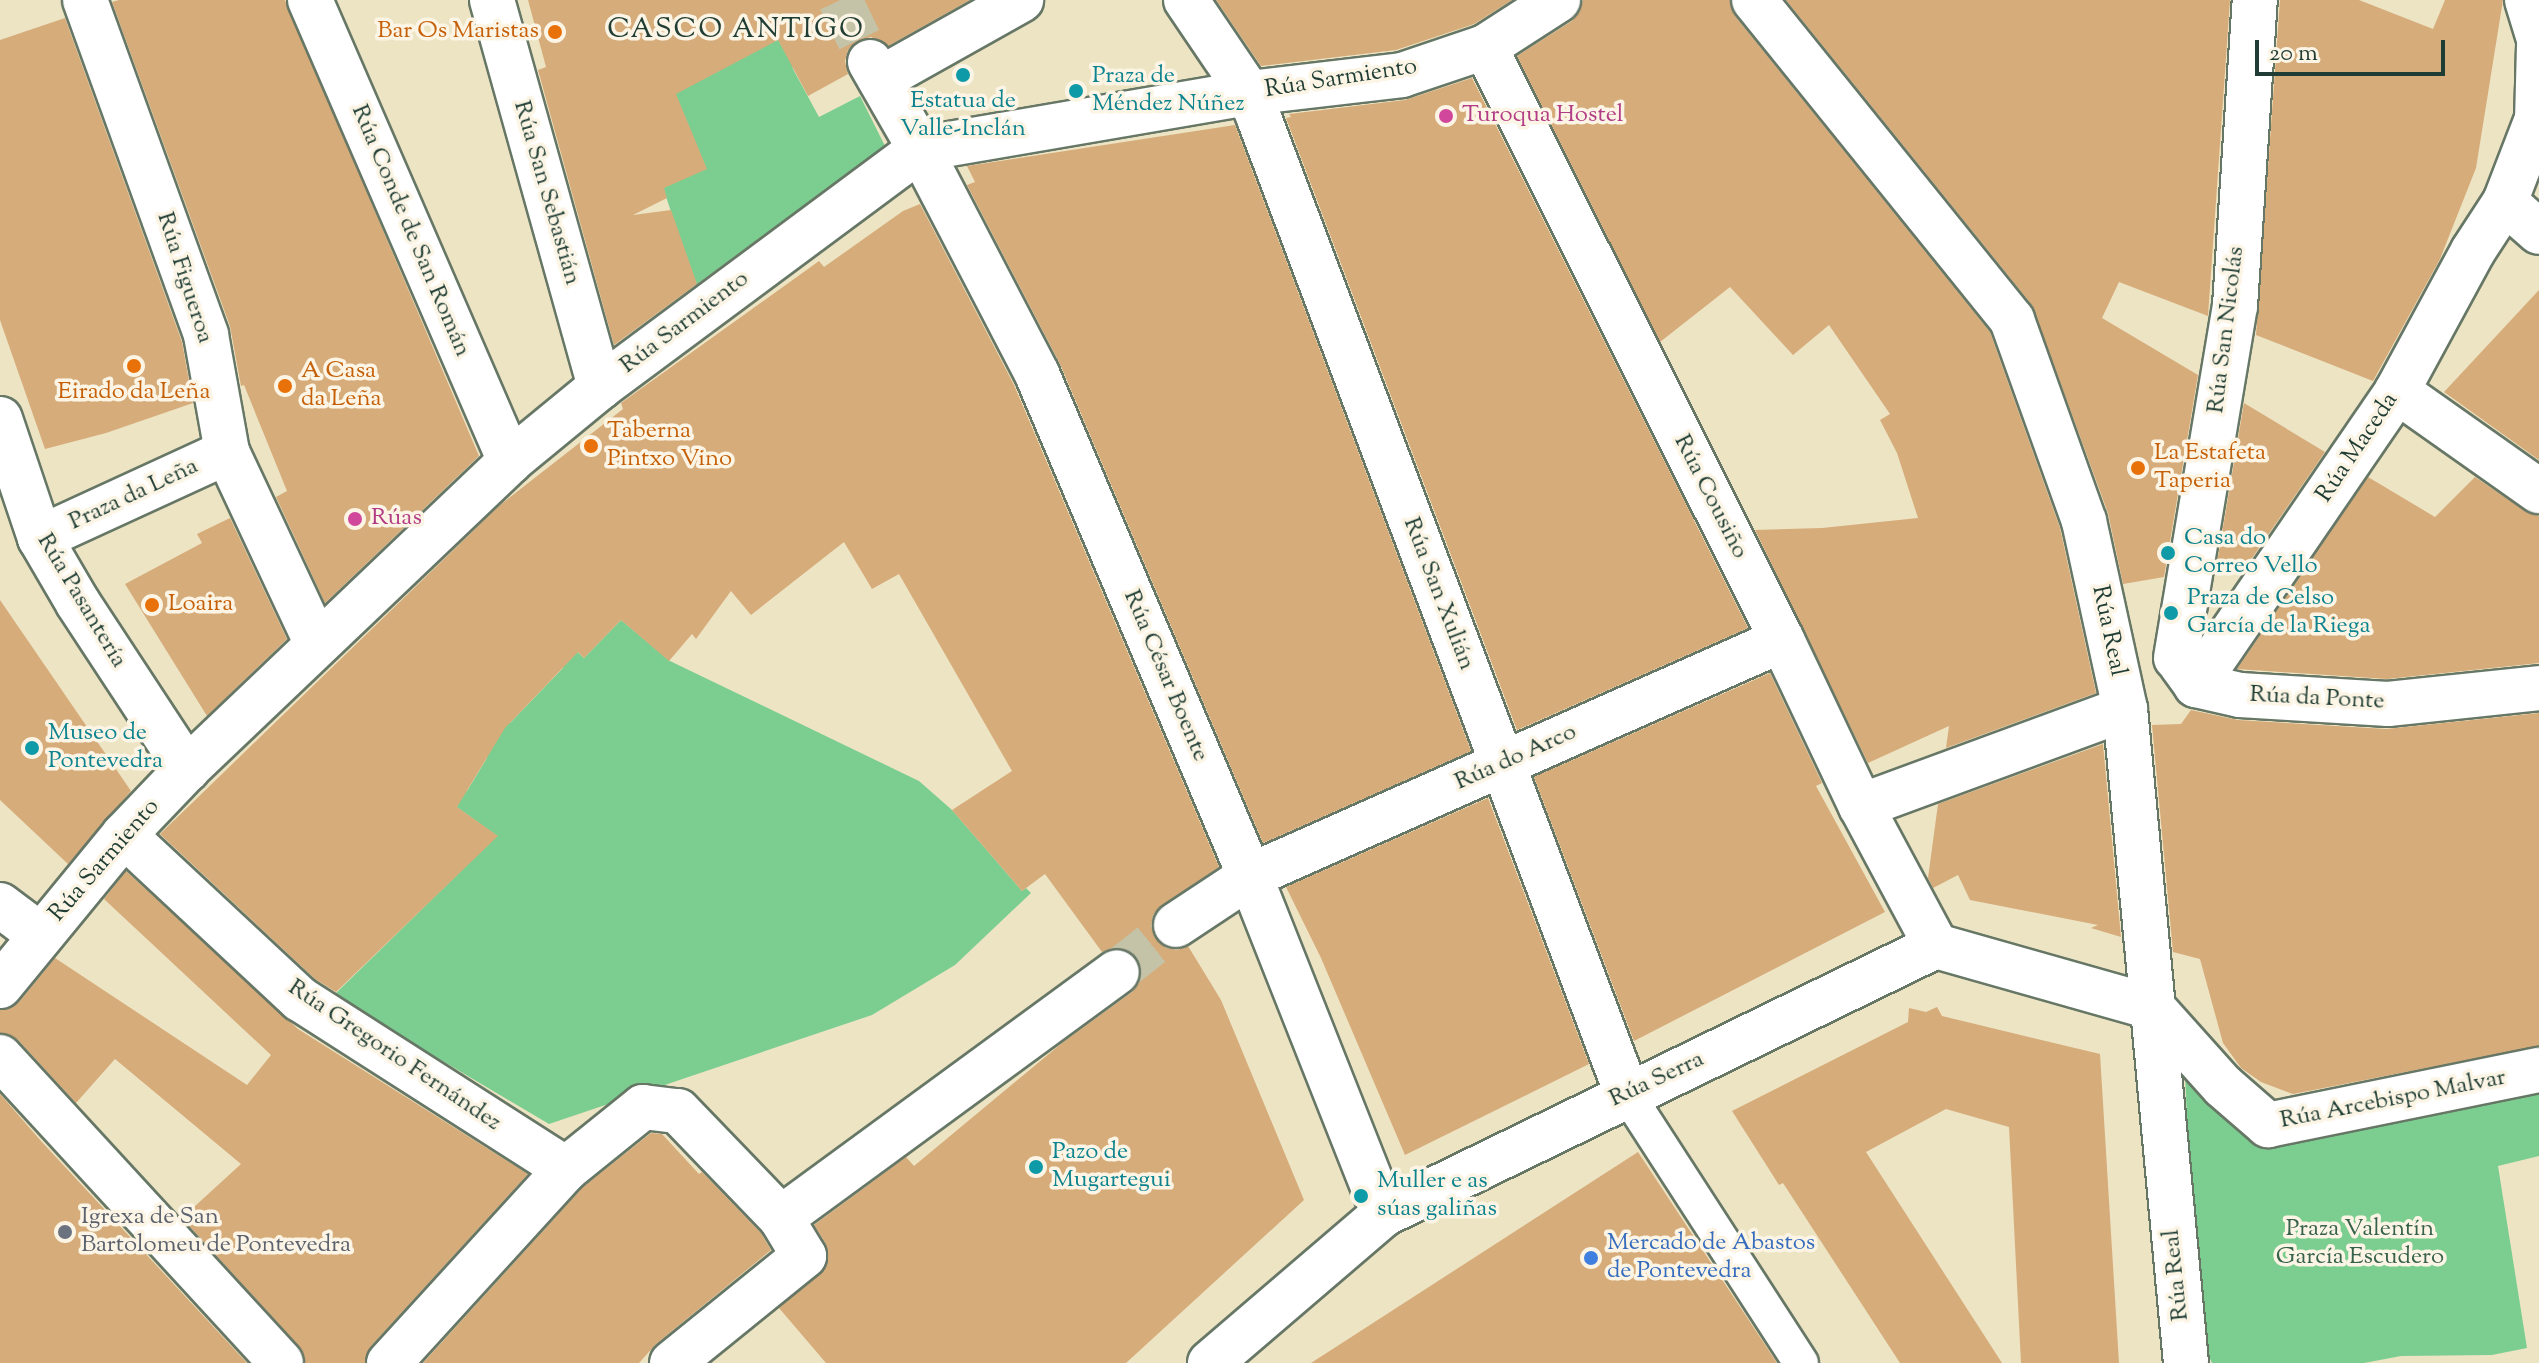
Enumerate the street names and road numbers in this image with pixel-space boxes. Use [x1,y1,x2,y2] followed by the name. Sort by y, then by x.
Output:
[1263,53,1419,105] street label: Rúa Sarmiento
[506,98,586,288] street label: Rúa San Sebastián
[344,101,476,361] street label: Rúa Conde de San Román
[149,209,219,347] street label: Rúa Figueroa
[2202,245,2252,415] street label: Rúa San Nicolás
[615,265,755,381] street label: Rúa Sarmiento
[2311,388,2405,508] street label: Rúa Maceda
[1666,430,1754,564] street label: Rúa Cousiño
[65,453,203,537] street label: Praza da Leña
[1396,514,1480,674] street label: Rúa San Xulián
[30,529,132,673] street label: Rúa Pasantería
[2084,583,2132,679] street label: Rúa Real
[1116,586,1214,766] street label: Rúa César Boente
[2249,681,2385,717] street label: Rúa da Ponte
[1451,718,1581,798] street label: Rúa do Arco
[44,794,166,928] street label: Rúa Sarmiento
[282,974,506,1138] street label: Rúa Gregorio Fernández
[1605,1046,1709,1114] street label: Rúa Serra
[2278,1064,2508,1136] street label: Rúa Arcebispo Malvar
[2158,1228,2196,1322] street label: Rúa Real

